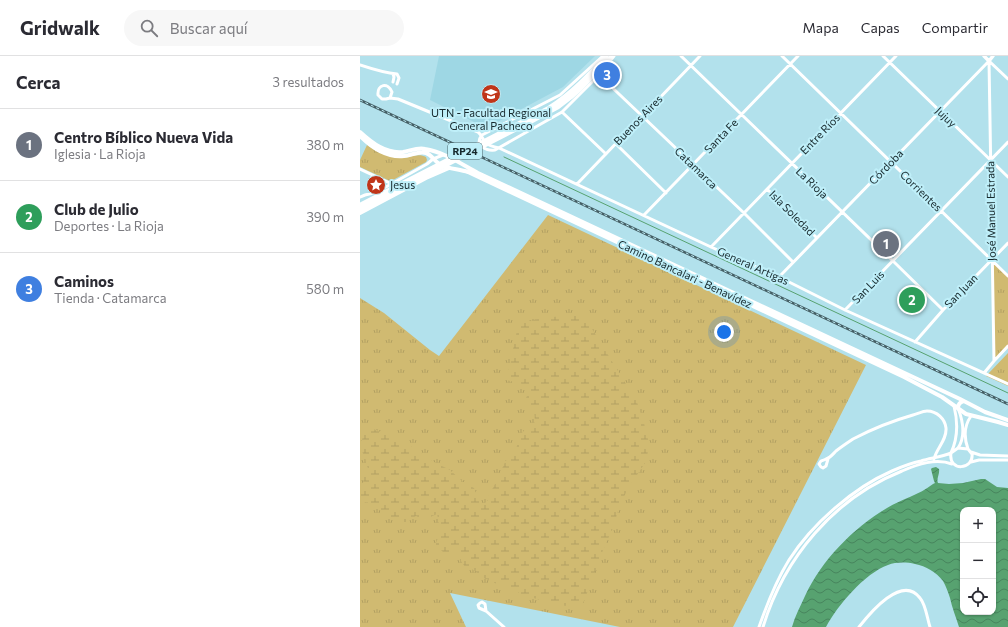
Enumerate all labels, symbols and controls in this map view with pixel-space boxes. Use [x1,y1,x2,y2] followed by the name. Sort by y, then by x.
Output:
[124,10,404,46] search box
[20,16,100,39] text: Gridwalk
[138,17,160,39] icon: search
[170,19,248,37] text: Buscar aquí
[803,19,839,36] text: Mapa
[861,19,900,36] text: Capas
[922,19,988,36] text: Compartir
[594,60,620,90] pin: 3
[16,72,61,93] text: Cerca
[273,74,344,90] text: 3 resultados
[480,83,502,105] school or university icon: UTN - Facultad Regional General Pacheco
[611,92,665,147] street label: Buenos Aires
[933,104,960,131] street label: Jujuy
[431,106,551,132] place label: UTN - Facultad Regional General Pacheco
[797,111,842,157] street label: Entre Ríos
[701,116,740,156] street label: Santa Fe
[54,128,233,146] text: Centro Bíblico Nueva Vida
[26,137,32,153] text: 1
[306,137,344,153] text: 380 m
[448,143,482,159] road number: RP24
[672,144,720,191] street label: Catamarca
[54,146,146,162] text: Iglesia · La Rioja
[866,146,905,187] street label: Córdoba
[983,161,999,261] street label: José Manuel Estrada
[794,164,831,201] street label: La Rioja
[898,168,945,214] street label: Corrientes
[365,174,387,196] place icon: Jesus
[390,178,415,192] place label: Jesus
[767,187,818,238] street label: Isla Soledad
[54,200,139,218] text: Club de Julio
[25,209,33,225] text: 2
[306,209,344,225] text: 390 m
[54,218,164,234] text: Deportes · La Rioja
[873,229,899,259] pin: 1
[616,237,755,311] street label: Camino Bancalari - Benavídez
[715,244,791,287] street label: General Artigas
[849,267,887,306] street label: San Luis
[941,271,981,311] street label: San Juan
[54,272,114,290] text: Caminos
[25,281,33,297] text: 3
[306,281,344,297] text: 580 m
[899,285,925,315] pin: 2
[54,290,167,306] text: Tienda · Catamarca
[714,322,734,342] your location
[960,507,996,615] map controls
[960,507,996,543] button: +
[960,543,996,579] button: −
[960,579,996,615] button: locate

